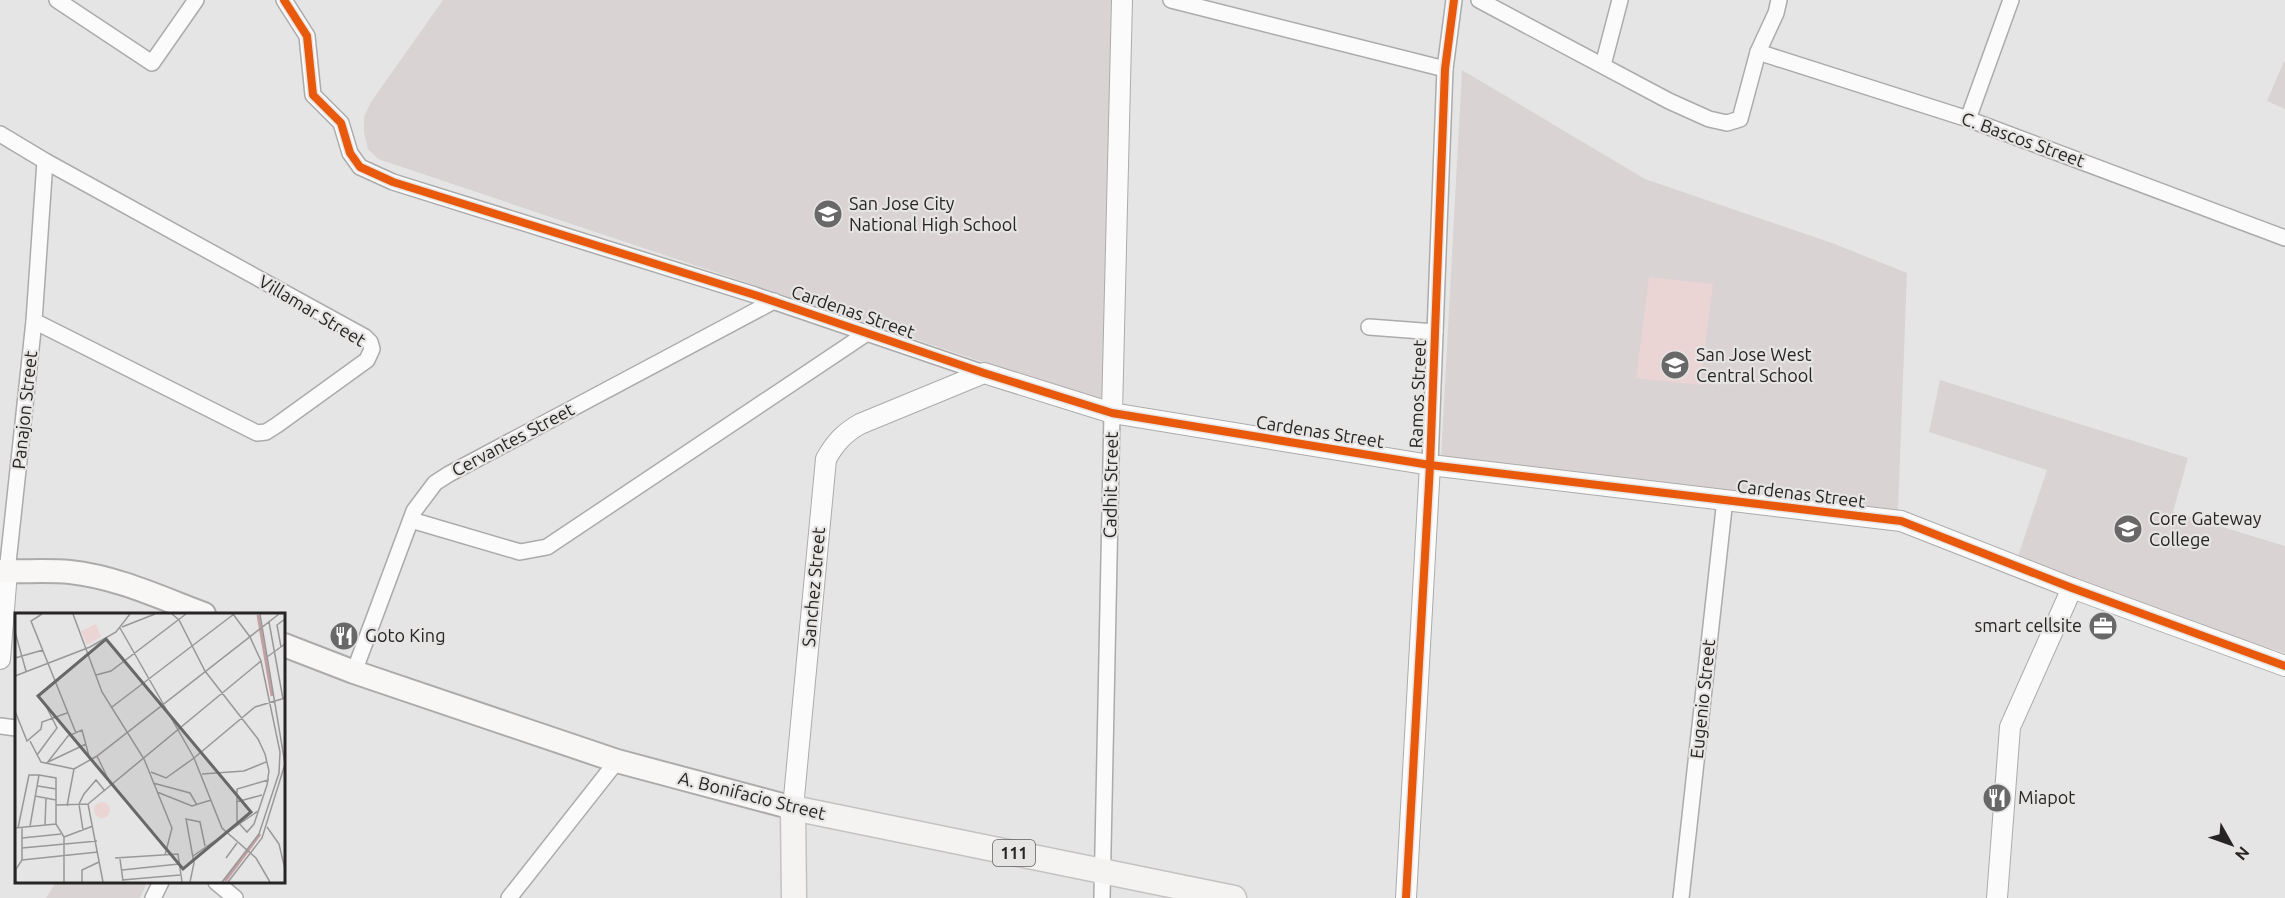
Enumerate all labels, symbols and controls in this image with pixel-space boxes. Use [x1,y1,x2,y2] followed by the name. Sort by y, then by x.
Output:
[1959,108,2088,171] street label: C. Bascos Street
[849,193,1017,234] place label: San Jose City National High School
[812,198,844,230] school or university icon: San Jose City National High School
[255,270,370,350] street label: Villamar Street
[789,281,918,342] street label: Cardenas Street
[1405,339,1429,449] street label: Ramos Street
[1696,344,1813,385] place label: San Jose West Central School
[1659,349,1691,381] school or university icon: San Jose West Central School
[8,350,40,470] street label: Panajon Street
[448,398,577,480] street label: Cervantes Street
[1255,411,1386,451] street label: Cardenas Street
[1099,431,1121,539] street label: Cadhit Street
[1736,475,1867,511] street label: Cardenas Street
[2149,508,2262,549] place label: Core Gateway College
[2112,513,2144,545] school or university icon: Core Gateway College
[798,526,828,648] street label: Sanchez Street
[2087,610,2119,642] office icon: smart cellsite
[15,613,285,883] inset map
[1975,615,2082,635] place label: smart cellsite
[328,620,360,652] restaurant icon: Goto King
[365,625,445,645] place label: Goto King
[1686,638,1718,760] street label: Eugenio Street
[677,767,828,823] street label: A. Bonifacio Street
[1981,782,2013,814] restaurant icon: Miapot
[2018,787,2075,807] place label: Miapot
[2201,814,2261,874] north arrow
[993,840,1035,866] road number: 111
[2232,843,2253,864] text: N

